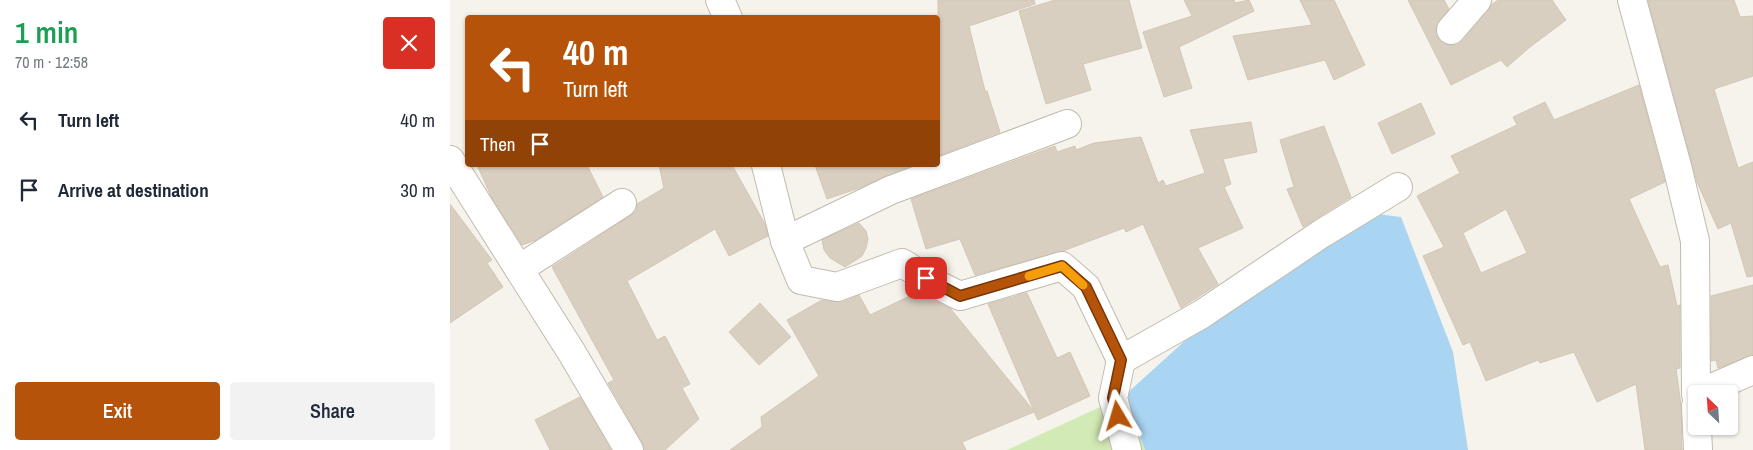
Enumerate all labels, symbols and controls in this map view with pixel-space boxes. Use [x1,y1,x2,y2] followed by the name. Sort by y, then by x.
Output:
[15,12,78,52] text: 1 min
[383,17,435,69] button: close
[563,29,628,76] text: 40 m
[480,35,545,100] icon: left
[15,51,88,73] text: 70 m · 12:58
[563,74,628,104] text: Turn left
[15,106,43,134] icon: left
[58,107,119,133] text: Turn left
[400,107,435,133] text: 40 m
[526,130,554,158] icon: arrive
[480,131,516,157] text: Then
[15,176,43,204] icon: arrive
[58,177,209,203] text: Arrive at destination
[400,177,435,203] text: 30 m
[905,257,947,299] pin
[912,264,940,292] icon: arrive
[15,382,220,440] button: Exit
[230,382,435,440] button: Share
[1688,385,1738,435] north arrow
[1688,385,1738,435] map controls
[1091,389,1143,441] position arrow

